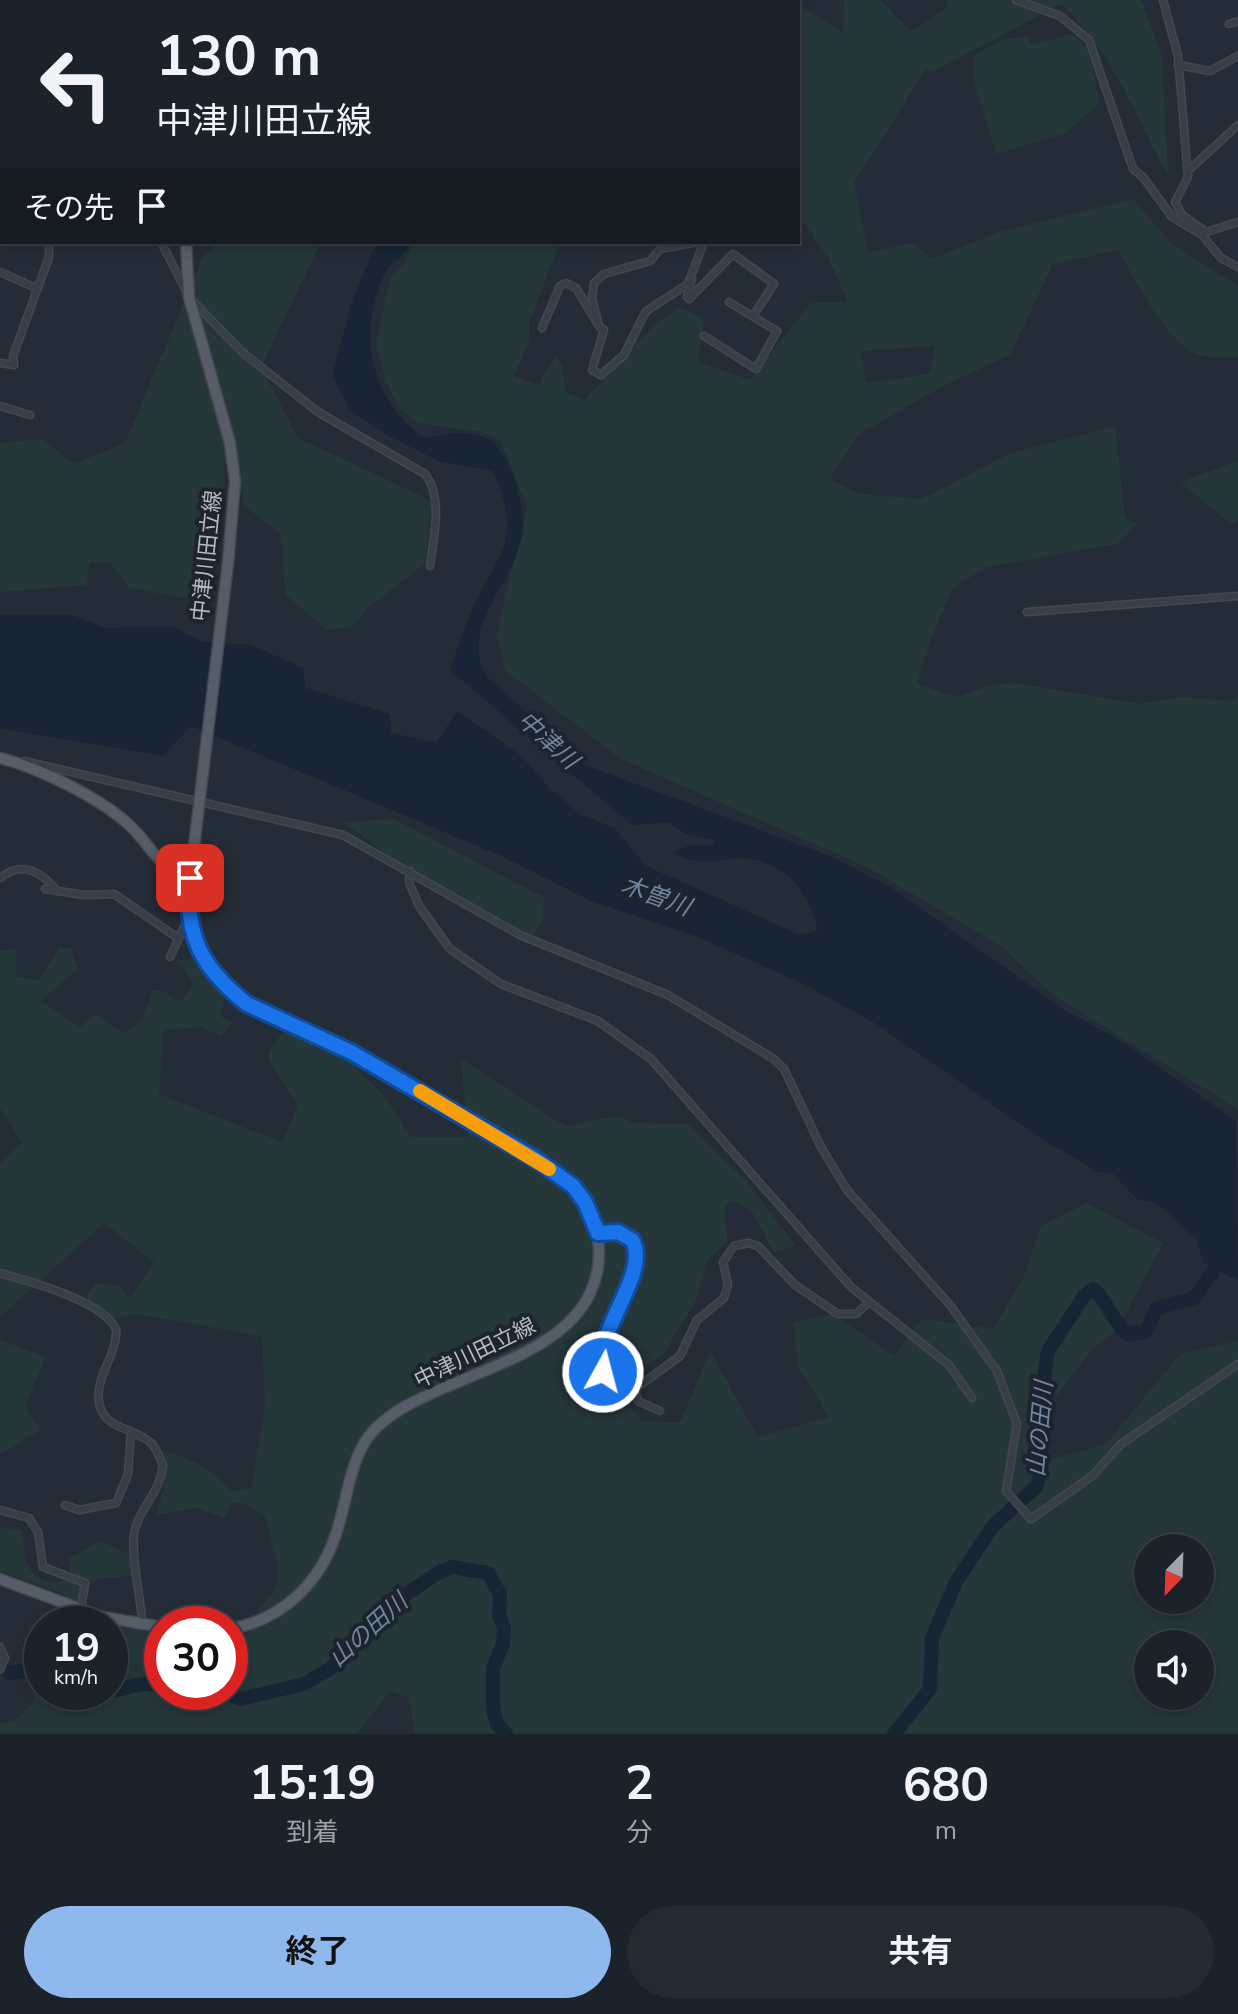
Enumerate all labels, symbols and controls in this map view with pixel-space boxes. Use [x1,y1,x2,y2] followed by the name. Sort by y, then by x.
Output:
[156,18,321,95] text: 130 m
[24,32,128,136] icon: left
[156,97,372,146] text: 中津川田立線
[130,184,174,228] icon: arrive
[24,188,114,229] text: その先
[185,489,229,623] street label: 中津川田立線
[511,704,588,778] water label: 中津川
[156,844,224,912] pin
[168,856,212,900] icon: arrive
[617,869,698,924] water label: 木曽川
[409,1311,541,1395] street label: 中津川田立線
[561,1330,645,1414] position arrow
[1020,1377,1060,1478] water label: 山の田川
[1134,1534,1214,1614] north arrow
[1134,1534,1214,1710] map controls
[322,1584,417,1674] water label: 山の田川
[144,1606,248,1710] speed limit sign: 30
[52,1621,100,1675] text: 19
[1134,1630,1214,1710] button: sound
[54,1664,98,1691] text: km/h
[249,1750,376,1816] text: 15:19
[625,1750,654,1816] text: 2
[903,1752,989,1818] text: 680
[935,1813,957,1848] text: m
[286,1815,338,1850] text: 到着
[626,1815,652,1850] text: 分
[24,1906,611,1998] button: 終了
[627,1906,1214,1998] button: 共有

